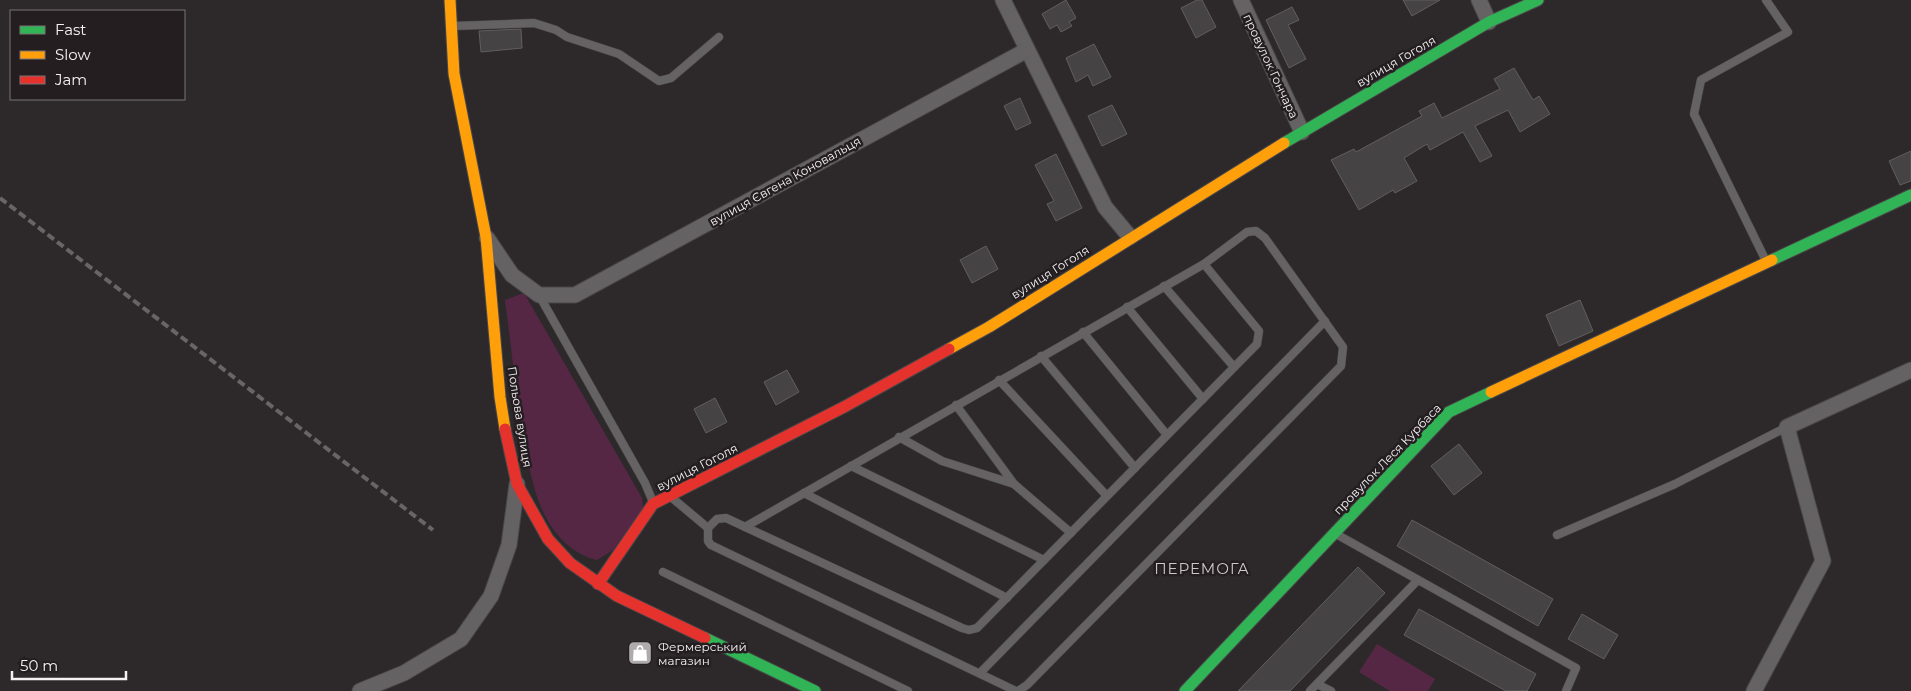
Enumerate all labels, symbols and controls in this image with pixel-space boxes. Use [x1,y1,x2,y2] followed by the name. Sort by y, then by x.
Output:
[10,10,185,100] legend
[1240,11,1302,121] street label: провулок Гончара
[55,20,86,39] text: Fast
[1354,32,1438,90] street label: вулиця Гоголя
[55,45,91,64] text: Slow
[54,70,87,89] text: Jam
[707,133,863,229] street label: вулиця Євгена Коновальця
[1008,242,1092,302] street label: вулиця Гоголя
[505,365,535,469] street label: Польова вулиця
[1330,400,1444,518] street label: провулок Леся Курбаса
[654,440,740,494] street label: вулиця Гоголя
[1154,559,1250,578] district label: ПЕРЕМОГА
[658,639,747,668] place label: Фермерський магазин
[627,640,653,666] shop icon: Фермерський магазин
[12,648,126,680] scale bar
[20,656,58,675] text: 50 m

